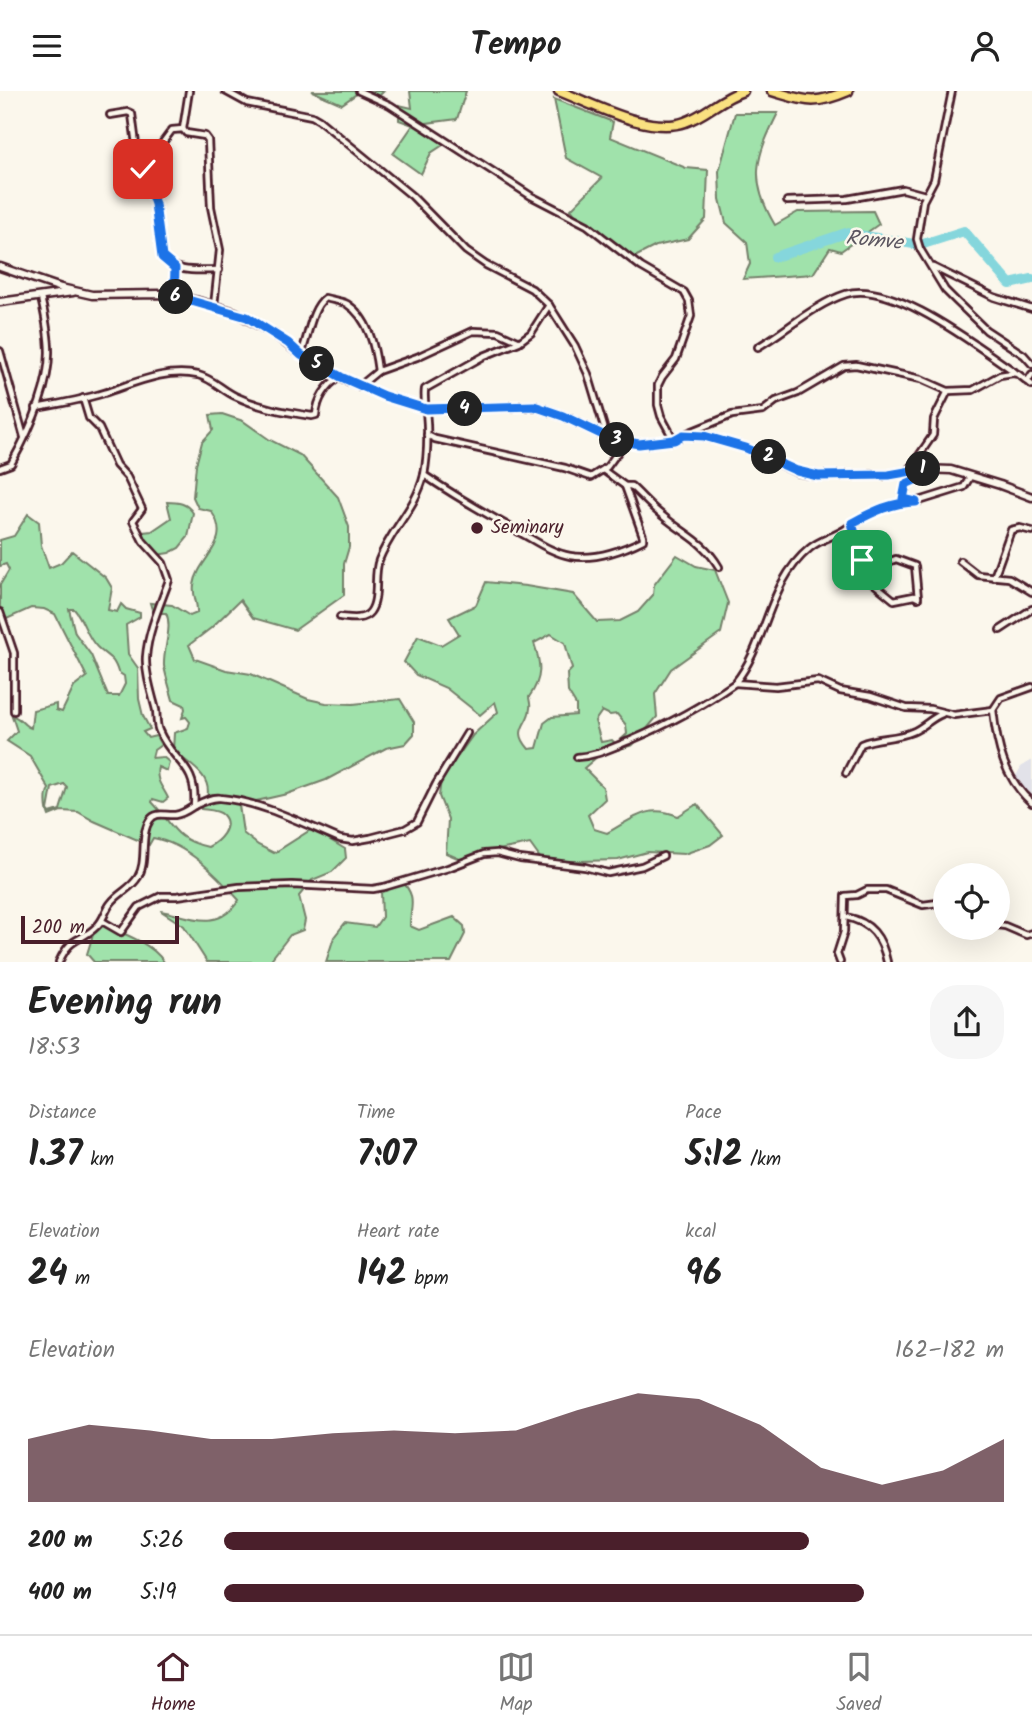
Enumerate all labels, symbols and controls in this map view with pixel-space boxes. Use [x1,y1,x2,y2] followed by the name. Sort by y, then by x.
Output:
[470,20,562,71] text: Tempo
[28,27,66,65] icon: menu
[966,27,1004,65] icon: person
[113,139,173,199] pin
[124,150,162,188] icon: check
[844,222,906,260] water label: Romve
[158,279,194,315] pin: 6
[170,281,181,311] text: 6
[300,347,334,381] pin: 5
[312,348,321,378] text: 5
[448,391,482,427] pin: 4
[459,393,470,423] text: 4
[600,423,634,457] pin: 3
[611,424,622,454] text: 3
[752,439,786,475] pin: 2
[763,441,774,471] text: 2
[906,451,940,487] pin: 1
[920,453,925,483] text: 1
[491,513,565,543] place label: Seminary
[469,520,485,536] marker: Seminary
[832,530,892,590] pin
[843,541,881,579] icon: arrive
[933,863,1010,940] map controls
[933,863,1010,940] button: locate
[21,913,178,945] scale bar
[32,913,85,943] text: 200 m
[28,974,222,1034] text: Evening run
[930,985,1004,1059] button: share
[28,1030,80,1066] text: 18:53
[28,1098,96,1128] text: Distance
[357,1098,395,1128] text: Time
[685,1098,722,1128] text: Pace
[28,1128,83,1184] text: 1.37
[357,1128,416,1184] text: 7:07
[685,1128,743,1184] text: 5:12
[83,1145,114,1175] text: km
[743,1145,781,1175] text: /km
[28,1217,100,1247] text: Elevation
[357,1217,439,1247] text: Heart rate
[685,1217,716,1247] text: kcal
[28,1247,67,1303] text: 24
[357,1247,407,1303] text: 142
[685,1247,722,1303] text: 96
[67,1264,90,1294] text: m
[407,1264,449,1294] text: bpm
[28,1333,115,1369] text: Elevation
[895,1333,1004,1369] text: 162–182 m
[28,1523,93,1559] text: 200 m
[140,1523,184,1559] text: 5:26
[28,1575,92,1611] text: 400 m
[140,1575,176,1611] text: 5:19
[151,1648,196,1720] tab: Home
[497,1648,535,1720] tab: Map
[836,1648,881,1720] tab: Saved

